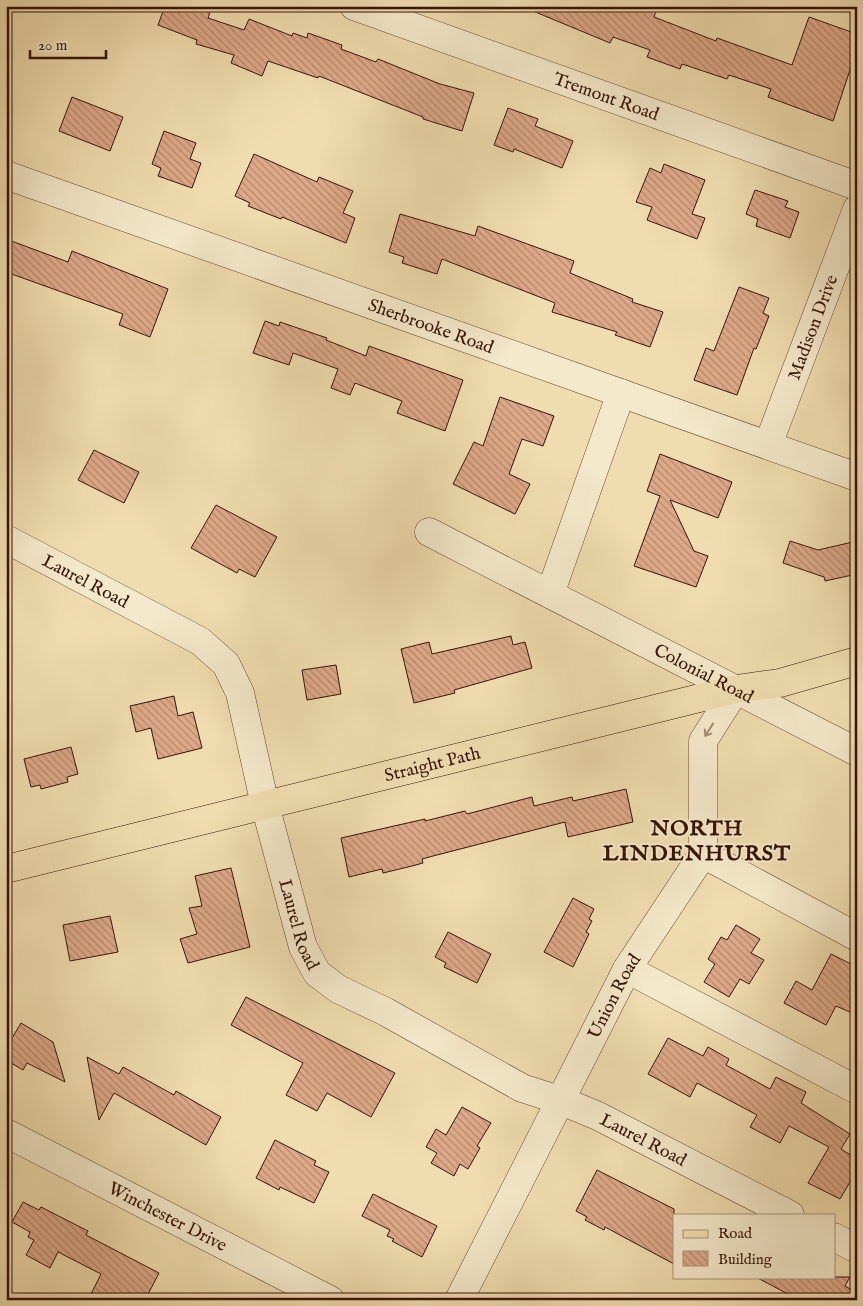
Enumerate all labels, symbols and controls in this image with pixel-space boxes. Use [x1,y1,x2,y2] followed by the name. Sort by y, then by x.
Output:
[30,28,106,60] scale bar
[38,36,68,55] text: 20 m
[550,68,662,127] street label: Tremont Road
[784,272,844,383] street label: Madison Drive
[365,294,497,360] street label: Sherbrooke Road
[38,550,132,615] street label: Laurel Road
[650,640,757,710] street label: Colonial Road
[704,723,714,737] one-way arrow
[382,742,483,788] street label: Straight Path
[603,815,791,868] district label: NORTH LINDENHURST
[272,877,324,975] street label: Laurel Road
[583,950,647,1043] street label: Union Road
[596,1109,690,1173] street label: Laurel Road
[104,1178,230,1258] street label: Winchester Drive
[673,1214,836,1278] legend
[718,1224,753,1243] text: Road
[718,1250,773,1269] text: Building

